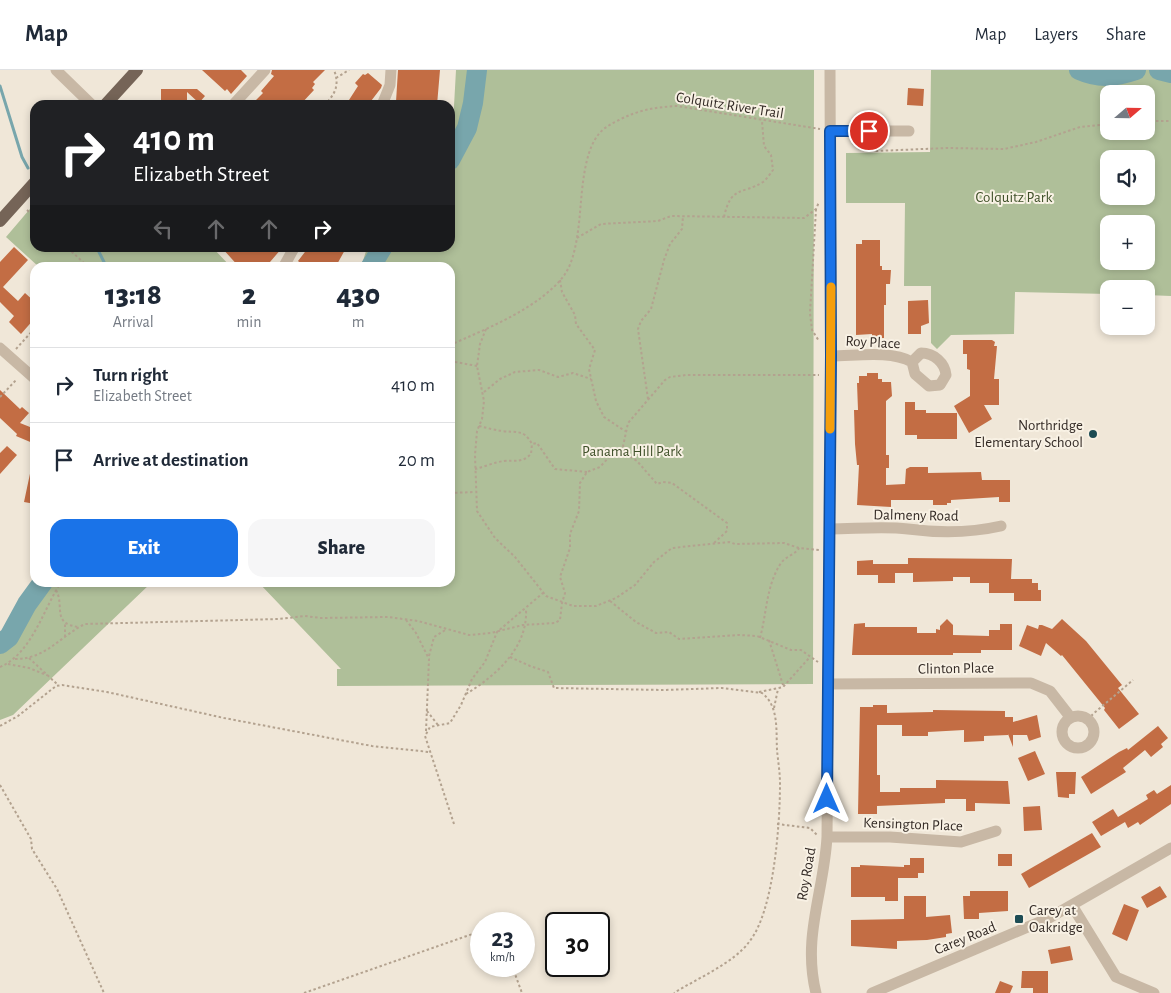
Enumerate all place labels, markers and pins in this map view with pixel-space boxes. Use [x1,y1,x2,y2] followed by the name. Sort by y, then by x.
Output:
[848,110,890,152] pin
[974,418,1083,450] place label: Northridge Elementary School
[1087,428,1099,440] marker: Northridge Elementary School
[1029,903,1083,935] place label: Carey at Oakridge
[1013,913,1025,925] marker: Carey at Oakridge

